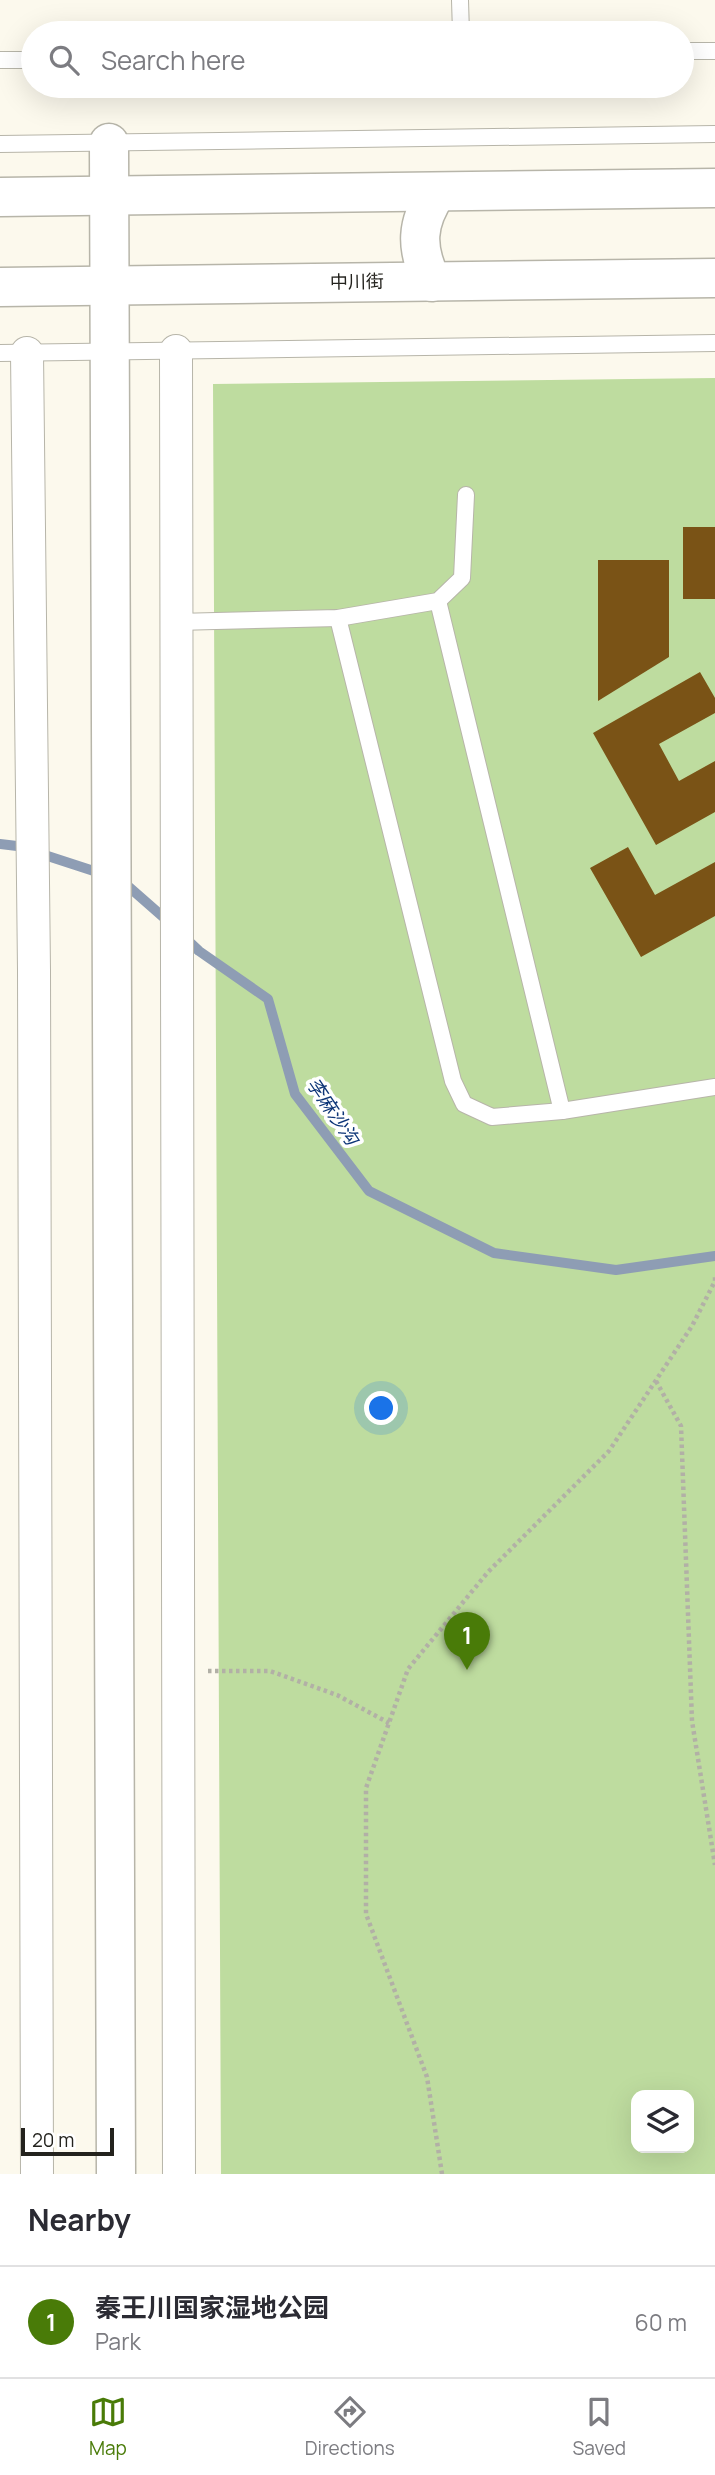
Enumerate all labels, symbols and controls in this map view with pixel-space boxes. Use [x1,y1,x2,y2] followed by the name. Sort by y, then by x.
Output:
[21,21,694,98] search box
[45,41,83,79] icon: search
[101,42,246,78] text: Search here
[330,269,384,293] street label: 中川街
[301,1072,366,1151] water label: 李麻沙沟
[364,1391,398,1425] your location
[444,1612,490,1670] pin: 1
[631,2090,694,2153] map controls
[631,2090,694,2153] button: layers
[21,2125,114,2157] scale bar
[32,2127,74,2153] text: 20 m
[28,2199,131,2240] text: Nearby
[95,2289,329,2325] text: 秦王川国家湿地公园
[46,2306,56,2338] text: 1
[635,2306,687,2338] text: 60 m
[95,2325,141,2357] text: Park
[89,2393,127,2461] tab: Map
[305,2393,395,2461] tab: Directions
[573,2393,626,2461] tab: Saved

